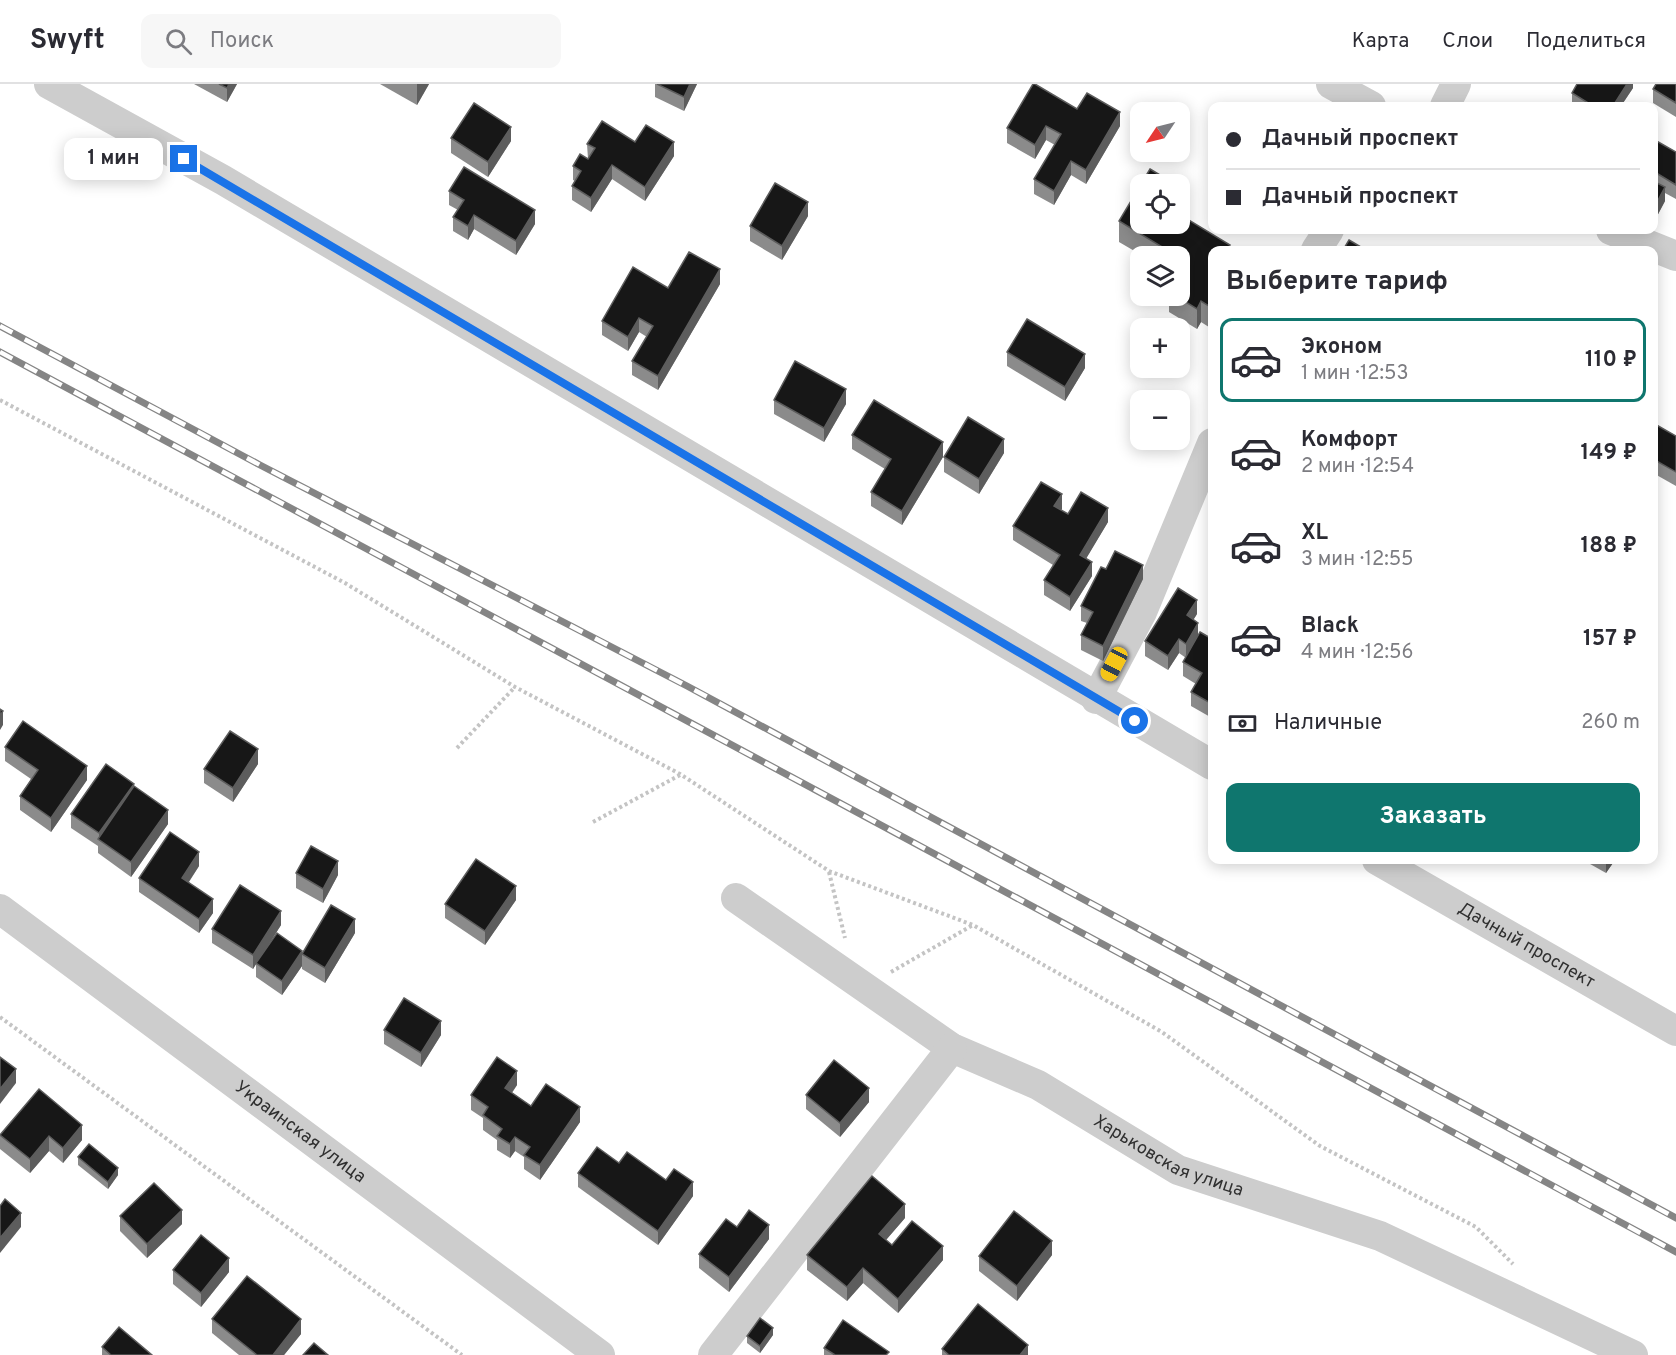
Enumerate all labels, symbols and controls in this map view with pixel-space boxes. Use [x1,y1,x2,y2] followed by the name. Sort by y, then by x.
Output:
[141,14,561,68] search box
[30,23,105,59] text: Swyft
[162,25,195,58] icon: search
[210,28,274,55] text: Поиск
[1352,28,1409,55] text: Карта
[1442,28,1493,55] text: Слои
[1526,28,1646,55] text: Поделиться
[1130,102,1190,162] north arrow
[1130,102,1190,450] map controls
[1262,126,1458,153] text: Дачный проспект
[64,138,163,180] callout: 1 мин
[170,145,197,172] route end
[88,146,139,172] text: 1 мин
[1130,174,1190,234] button: locate
[1262,184,1458,211] text: Дачный проспект
[1130,246,1190,306] button: layers
[1226,265,1448,299] text: Выберите тариф
[1130,318,1190,378] button: +
[1229,333,1283,387] icon: car
[1301,334,1382,361] text: Эконом
[1585,347,1637,374] text: 110 ₽
[1301,361,1409,387] text: 1 мин · 12:53
[1130,390,1190,450] button: −
[1229,426,1283,480] icon: car
[1301,427,1398,454] text: Комфорт
[1581,440,1637,467] text: 149 ₽
[1301,454,1414,480] text: 2 мин · 12:54
[1229,519,1283,573] icon: car
[1301,520,1328,547] text: XL
[1581,533,1637,560] text: 188 ₽
[1301,547,1414,573] text: 3 мин · 12:55
[1229,612,1283,666] icon: car
[1301,613,1359,640] text: Black
[1583,626,1637,653] text: 157 ₽
[1301,640,1413,666] text: 4 мин · 12:56
[1098,644,1130,684] car
[1121,707,1148,734] route start
[1226,707,1259,740] icon: cash
[1274,710,1382,737] text: Наличные
[1581,710,1640,736] text: 260 m
[1226,783,1640,852] button: Заказать
[1454,897,1599,994] street label: Дачный проспект
[230,1076,370,1188] street label: Украинская улица
[1089,1110,1247,1202] street label: Харьковская улица

